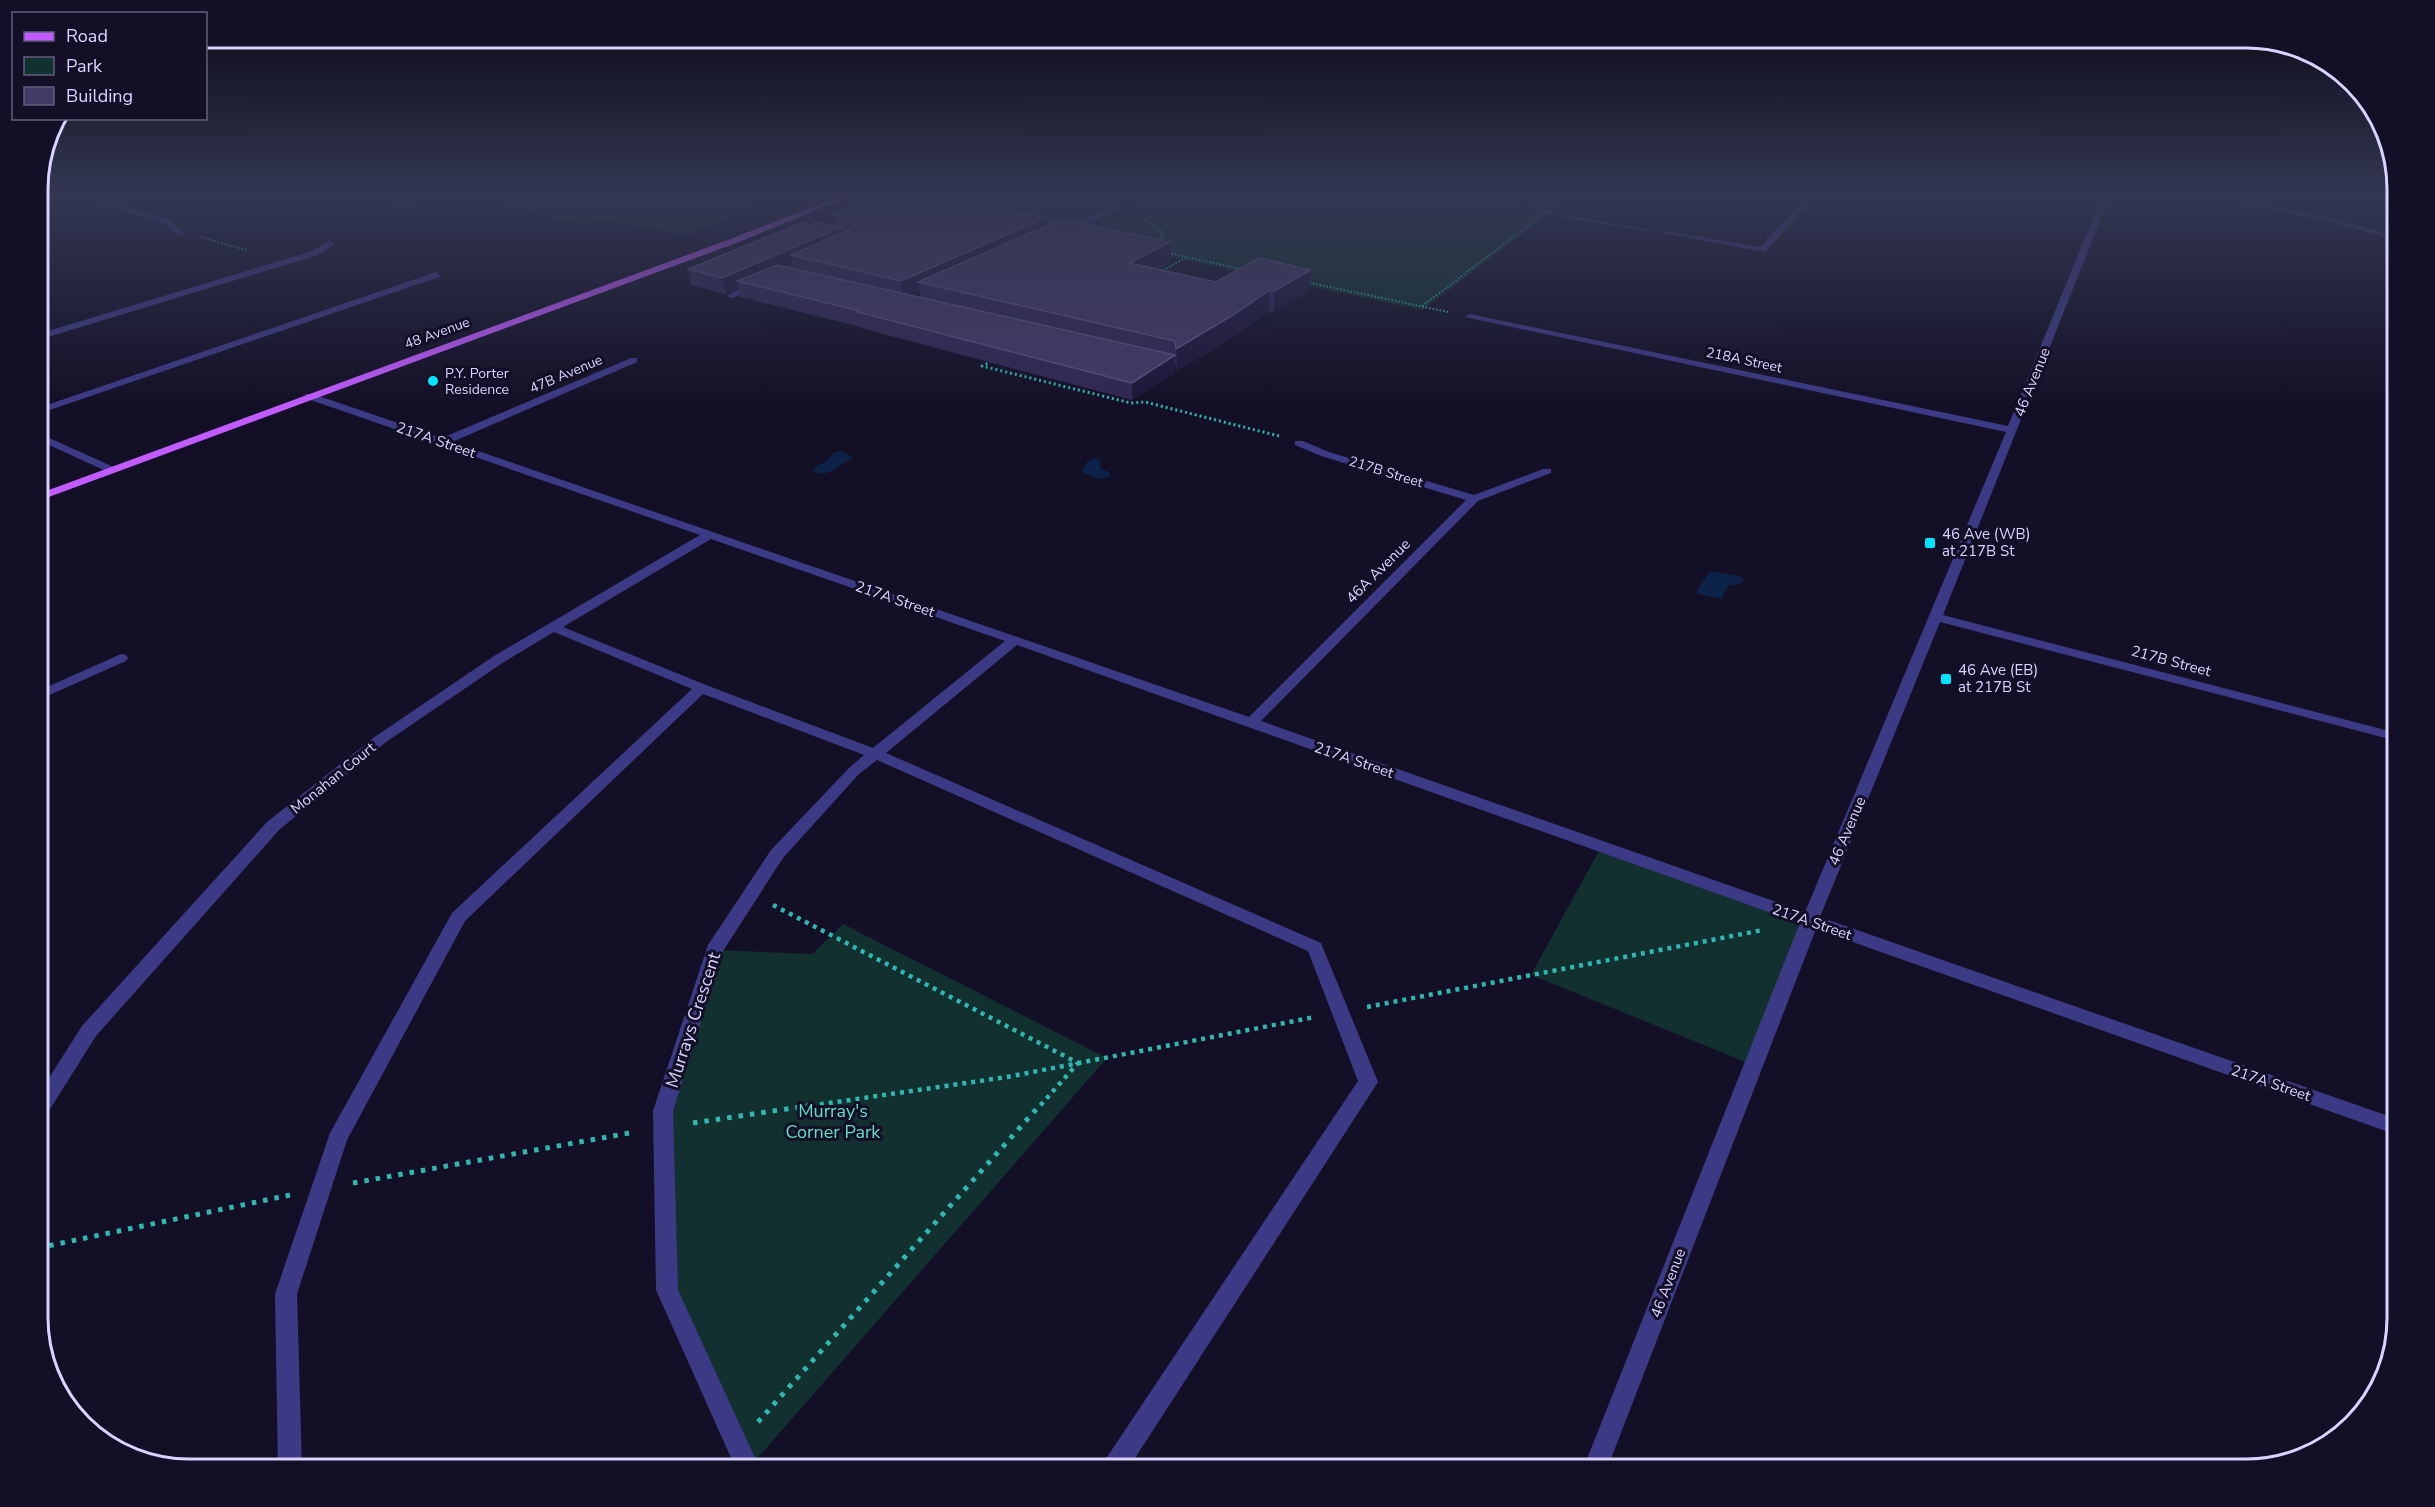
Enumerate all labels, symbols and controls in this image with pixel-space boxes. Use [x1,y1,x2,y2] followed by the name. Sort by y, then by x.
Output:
[12,12,207,120] legend
[66,24,108,48] text: Road
[66,54,103,78] text: Park
[66,84,133,108] text: Building
[402,312,472,354] street label: 48 Avenue
[1704,343,1784,377] street label: 218A Street
[2009,344,2055,420] street label: 46 Avenue
[527,350,605,398] street label: 47B Avenue
[445,364,509,399] place label: P.Y. Porter Residence
[426,374,440,388] marker: P.Y. Porter Residence
[394,417,479,463] street label: 217A Street
[1347,452,1425,492] street label: 217B Street
[1942,524,2030,561] place label: 46 Ave (WB) at 217B St
[1341,534,1415,608] street label: 46A Avenue
[1923,536,1937,550] marker: 46 Ave (WB) at 217B St
[853,576,938,622] street label: 217A Street
[2129,641,2214,681] street label: 217B Street
[1958,660,2038,697] place label: 46 Ave (EB) at 217B St
[1939,672,1953,686] marker: 46 Ave (EB) at 217B St
[286,737,380,818] street label: Monahan Court
[1312,737,1397,783] street label: 217A Street
[1824,794,1870,868] street label: 46 Avenue
[1770,899,1855,945] street label: 217A Street
[660,949,726,1091] street label: Murrays Crescent
[2229,1060,2314,1106] street label: 217A Street
[786,1099,881,1144] park label: Murray's Corner Park
[1646,1245,1690,1321] street label: 46 Avenue

